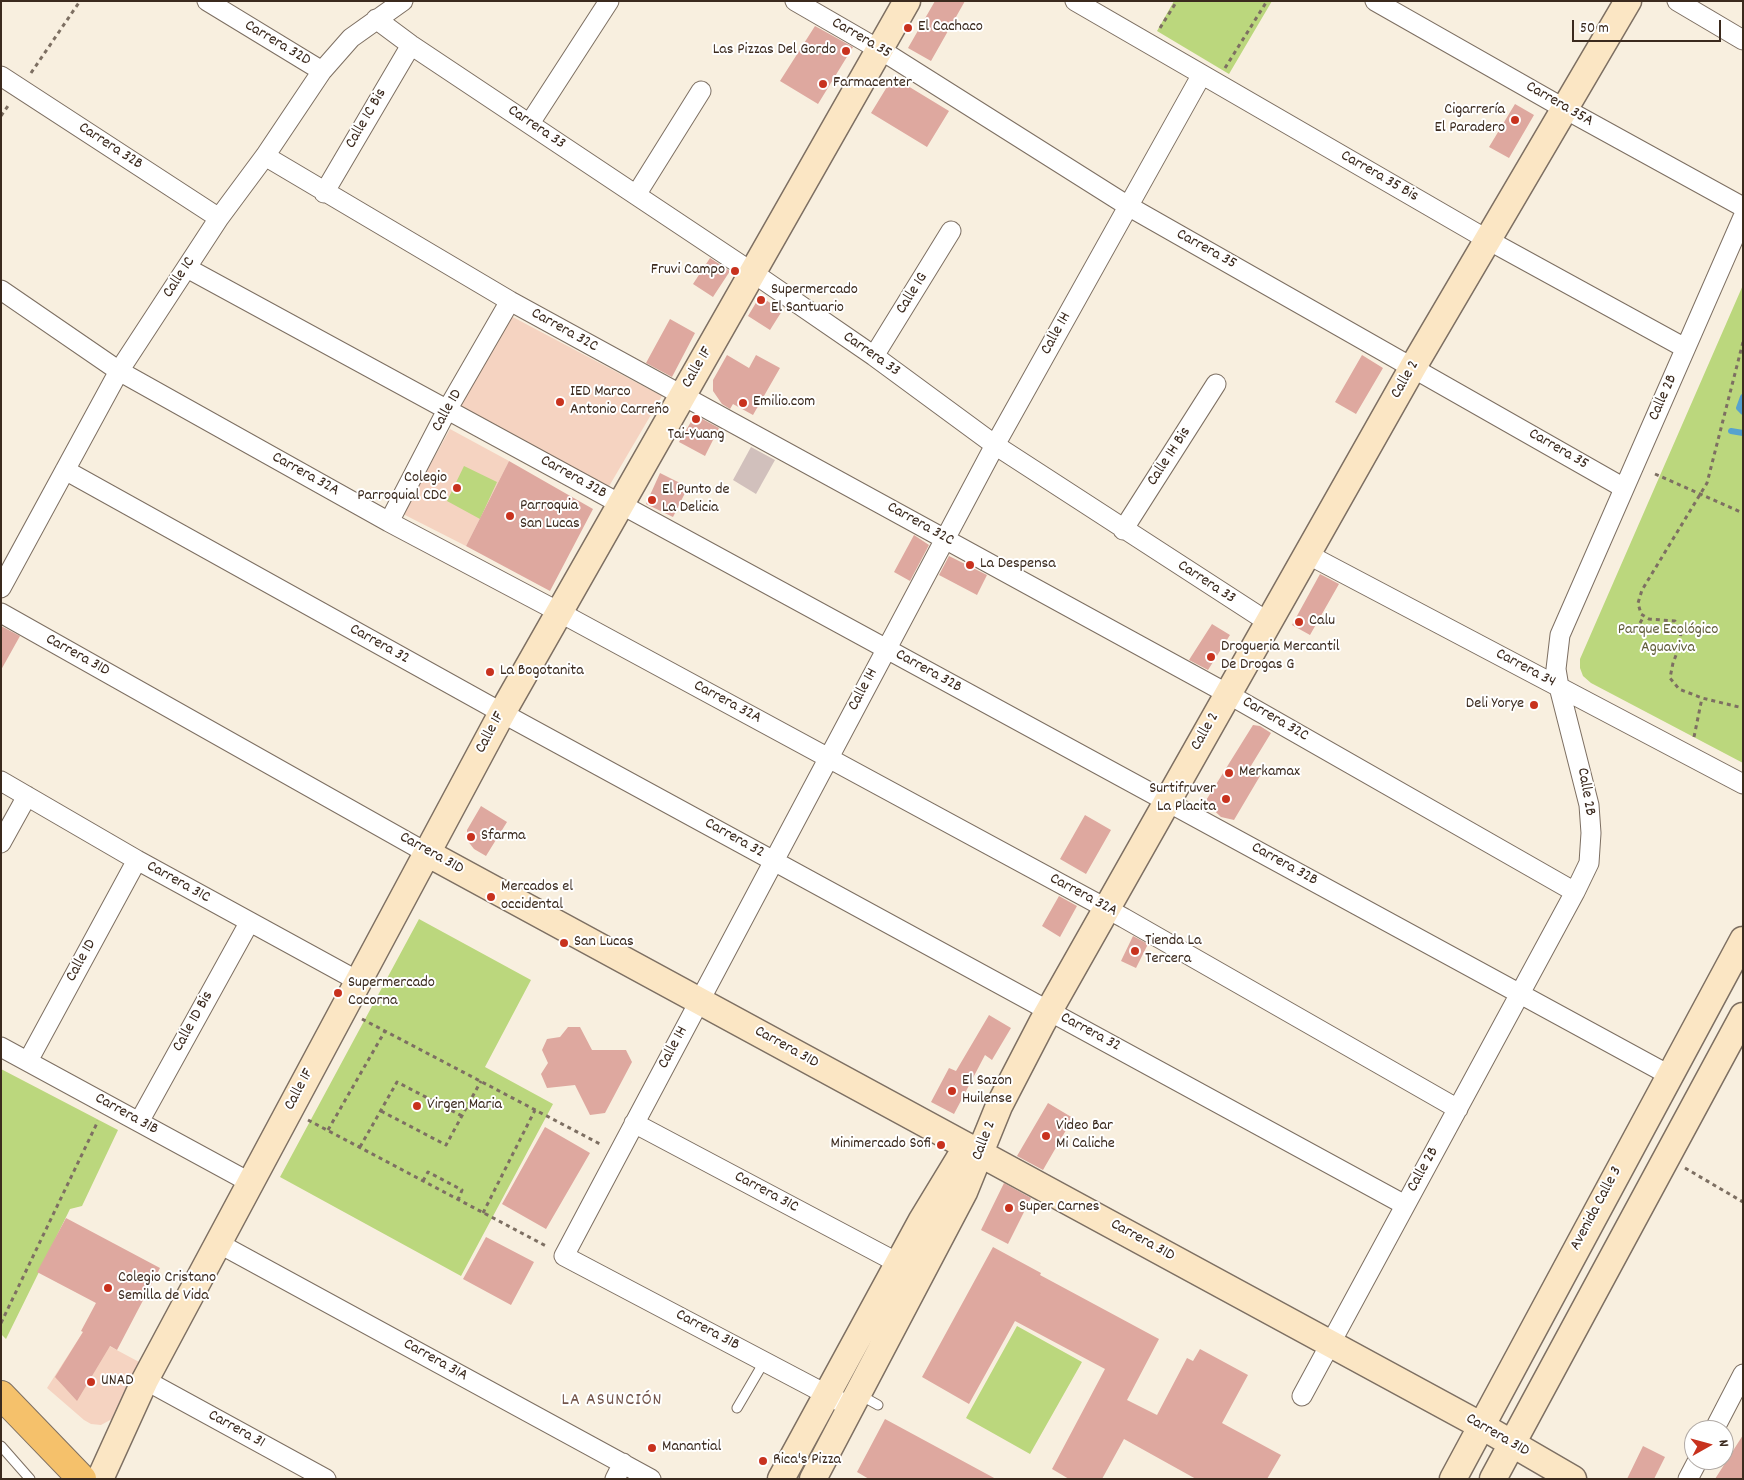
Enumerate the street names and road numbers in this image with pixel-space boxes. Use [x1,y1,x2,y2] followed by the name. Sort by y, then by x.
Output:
[828,14,894,64] street label: Carrera 35
[240,17,314,71] street label: Carrera 32D
[1522,78,1596,132] street label: Carrera 35A
[342,86,392,152] street label: Calle 1C Bis
[503,102,569,154] street label: Carrera 33
[74,119,146,175] street label: Carrera 32B
[1337,147,1421,207] street label: Carrera 35 Bis
[1173,226,1239,274] street label: Carrera 35
[160,254,200,302] street label: Calle 1C
[893,270,933,318] street label: Calle 1G
[527,305,601,357] street label: Carrera 32C
[1038,309,1076,359] street label: Calle 1H
[839,328,903,382] street label: Carrera 33
[679,344,717,392] street label: Calle 1F
[1388,358,1424,402] street label: Calle 2
[1645,372,1683,424] street label: Calle 2B
[429,386,467,436] street label: Calle 1D
[1144,424,1196,490] street label: Calle 1H Bis
[1525,425,1591,475] street label: Carrera 35
[268,449,342,501] street label: Carrera 32A
[536,452,610,504] street label: Carrera 32B
[883,499,957,551] street label: Carrera 32C
[1173,557,1239,609] street label: Carrera 33
[346,621,412,669] street label: Carrera 32
[42,631,112,681] street label: Carrera 31D
[1492,645,1558,693] street label: Carrera 34
[891,646,965,698] street label: Carrera 32B
[845,665,883,715] street label: Calle 1H
[690,677,764,729] street label: Carrera 32A
[1238,693,1312,747] street label: Carrera 32C
[472,709,510,757] street label: Calle 1F
[1188,710,1224,754] street label: Calle 2
[1571,767,1599,817] street label: Calle 2B
[701,815,767,863] street label: Carrera 32
[396,829,466,879] street label: Carrera 31D
[1247,839,1321,891] street label: Carrera 32B
[143,858,213,908] street label: Carrera 31C
[1046,870,1120,922] street label: Carrera 32A
[63,936,101,986] street label: Calle 1D
[170,988,218,1056] street label: Calle 1D Bis
[1057,1009,1123,1057] street label: Carrera 32
[655,1023,693,1073] street label: Calle 1H
[751,1023,821,1073] street label: Carrera 31D
[281,1066,319,1114] street label: Calle 1F
[91,1090,161,1140] street label: Carrera 31B
[969,1119,1001,1163] street label: Calle 2
[1404,1144,1444,1196] street label: Calle 2B
[1567,1164,1627,1254] street label: Avenida Calle 3
[731,1168,801,1218] street label: Carrera 31C
[1107,1216,1177,1266] street label: Carrera 31D
[672,1306,742,1356] street label: Carrera 31B
[399,1335,471,1387] street label: Carrera 31A
[204,1407,268,1453] street label: Carrera 31
[1462,1410,1532,1462] street label: Carrera 31D

